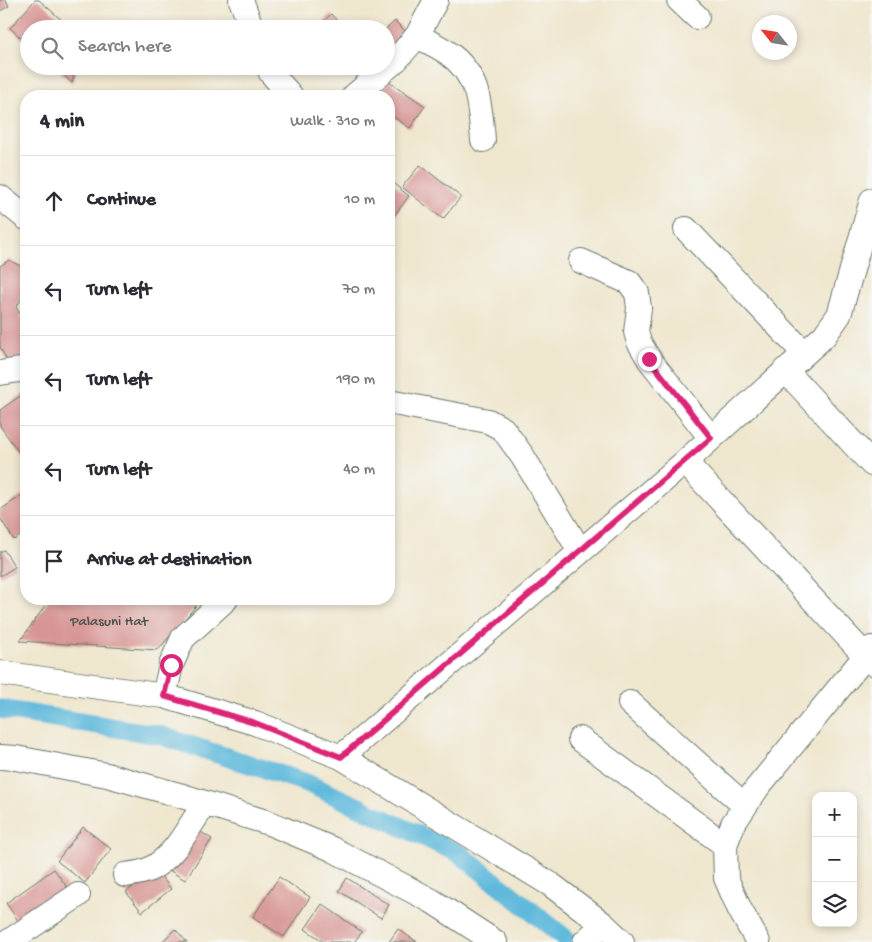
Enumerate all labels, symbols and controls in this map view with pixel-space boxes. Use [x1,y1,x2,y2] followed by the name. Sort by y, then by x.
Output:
[752,15,797,60] north arrow
[20,20,395,75] search box
[38,34,66,62] icon: search
[78,36,172,59] text: Search here
[40,110,84,135] text: 4 min
[290,113,375,132] text: Walk · 310 m
[40,187,68,215] icon: ahead
[87,189,156,212] text: Continue
[344,191,375,210] text: 10 m
[40,277,68,305] icon: left
[87,279,151,302] text: Turn left
[342,281,375,300] text: 70 m
[638,348,661,371] route end
[40,367,68,395] icon: left
[87,369,151,392] text: Turn left
[336,371,375,390] text: 190 m
[40,457,68,485] icon: left
[87,459,151,482] text: Turn left
[343,461,375,480] text: 40 m
[40,547,68,575] icon: arrive
[87,549,251,572] text: Arrive at destination
[69,613,150,631] house number: Palasuni Hat
[160,654,183,677] route start
[812,792,857,927] map controls
[812,792,857,837] button: +
[812,837,857,882] button: −
[812,882,857,927] button: layers

